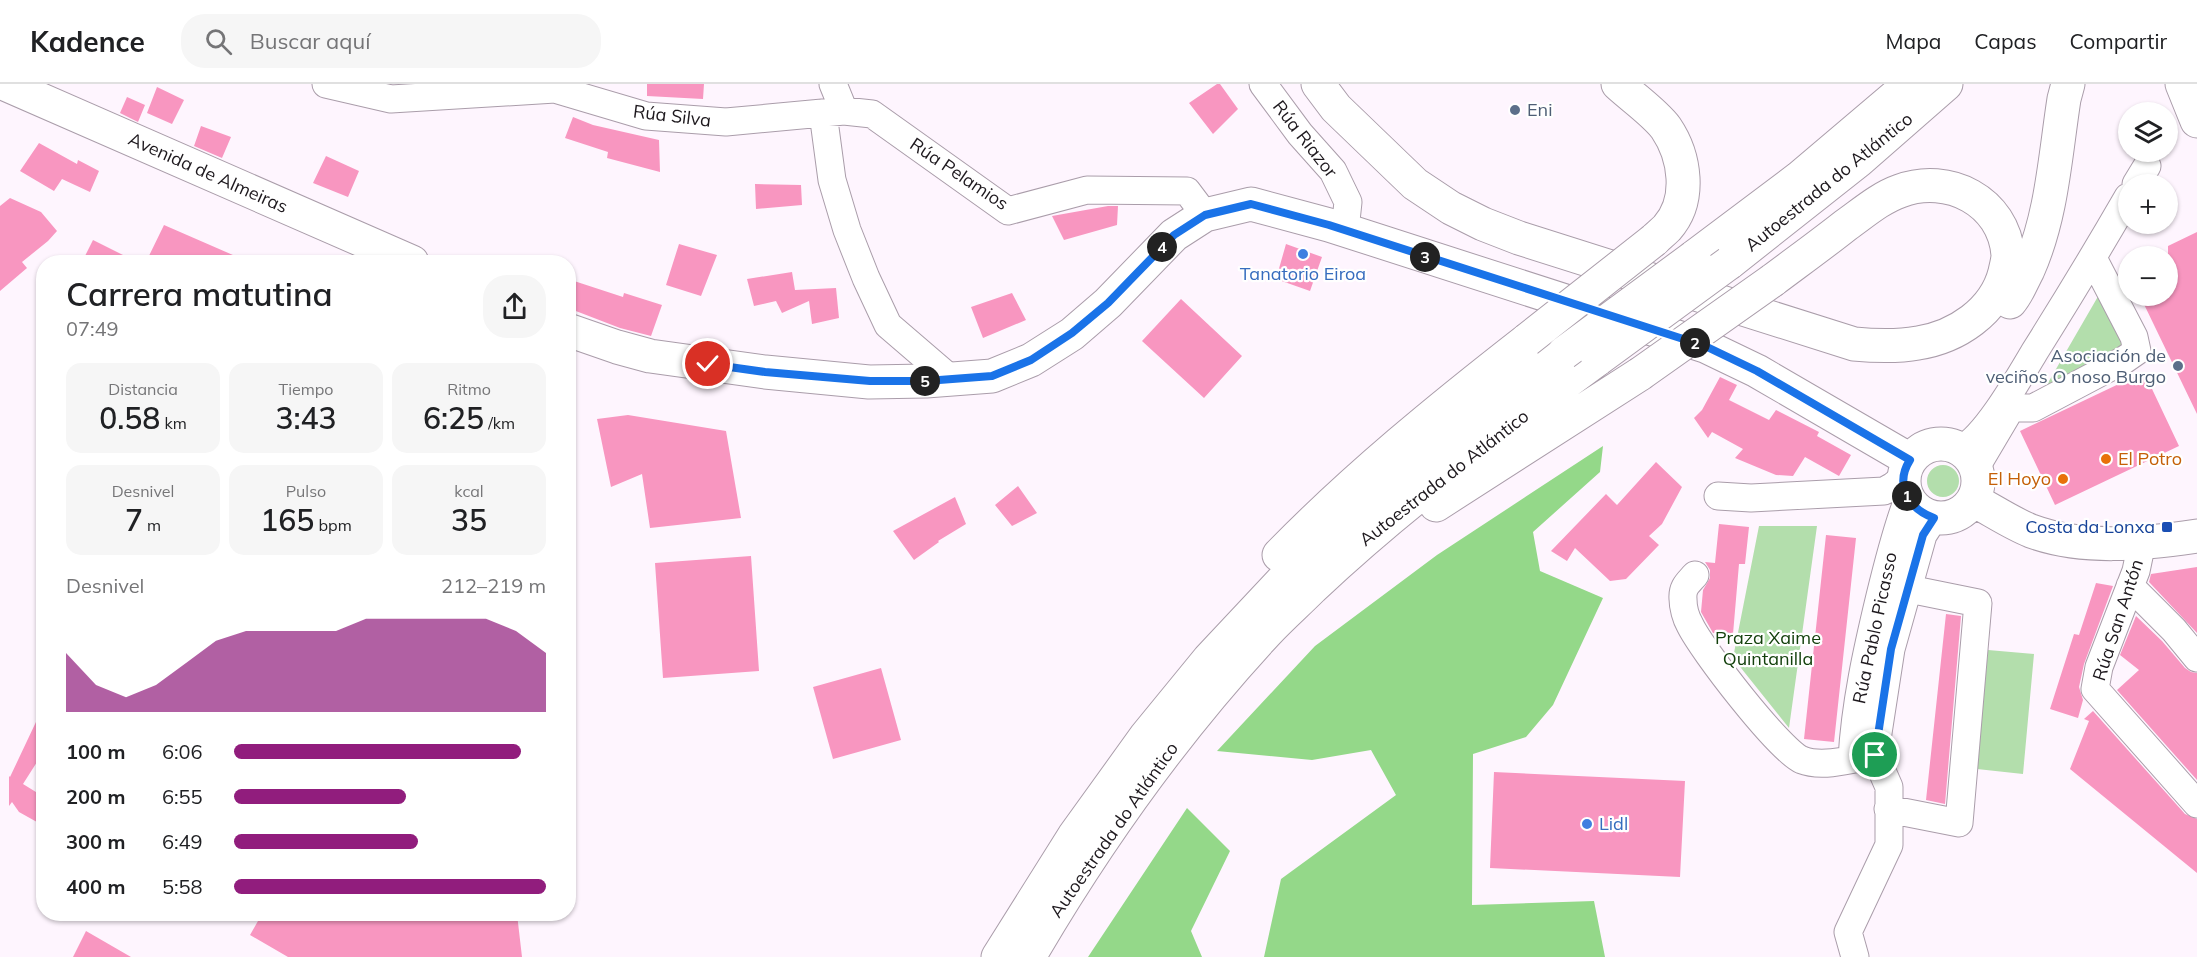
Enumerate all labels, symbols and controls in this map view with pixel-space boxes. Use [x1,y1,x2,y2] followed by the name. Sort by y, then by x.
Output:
[181,14,601,68] search box
[30,24,145,59] text: Kadence
[202,25,235,58] icon: search
[250,27,370,55] text: Buscar aquí
[1886,28,1941,54] text: Mapa
[1974,28,2037,54] text: Capas
[2070,28,2167,54] text: Compartir
[1268,95,1343,182] street label: Rúa Riazor
[1527,98,1552,121] place label: Eni
[632,99,712,132] street label: Rúa Silva
[2118,102,2178,306] map controls
[2118,102,2178,162] button: layers
[1508,103,1522,117] marker: Eni
[1740,107,1917,256] street label: Autoestrada do Atlántico
[125,127,291,218] street label: Avenida de Almeiras
[906,132,1013,215] street label: Rúa Pelamios
[2118,174,2178,234] button: +
[1147,232,1177,262] pin: 4
[1157,237,1167,257] text: 4
[1410,242,1440,272] pin: 3
[2118,246,2178,306] button: −
[1296,247,1310,261] marker: Tanatorio Eiroa
[1420,247,1430,267] text: 3
[1240,262,1366,285] place label: Tanatorio Eiroa
[66,273,333,314] text: Carrera matutina
[483,275,546,338] button: share
[66,316,119,341] text: 07:49
[1680,328,1710,358] pin: 2
[1690,333,1700,353] text: 2
[682,338,733,389] pin
[1986,344,2166,388] place label: Asociación de veciños O noso Burgo
[691,347,724,380] icon: check
[2171,359,2185,373] marker: Asociación de veciños O noso Burgo
[910,366,940,396] pin: 5
[920,371,930,391] text: 5
[108,379,178,399] text: Distancia
[279,379,333,399] text: Tiempo
[447,379,491,399] text: Ritmo
[99,399,160,437] text: 0.58
[275,399,337,437] text: 3:43
[423,399,484,437] text: 6:25
[1354,404,1533,551] street label: Autoestrada do Atlántico
[160,413,187,433] text: km
[484,413,515,433] text: /km
[2118,447,2182,470] place label: El Potro
[2099,452,2113,466] marker: El Potro
[1988,467,2051,490] place label: El Hoyo
[2056,472,2070,486] marker: El Hoyo
[112,481,174,501] text: Desnivel
[286,481,326,501] text: Pulso
[454,481,484,501] text: kcal
[1892,481,1922,511] pin: 1
[1902,486,1912,506] text: 1
[125,501,143,539] text: 7
[260,501,314,539] text: 165
[451,501,487,539] text: 35
[143,515,161,535] text: m
[314,515,352,535] text: bpm
[2025,515,2155,538] place label: Costa da Lonxa
[2160,520,2174,534] marker: Costa da Lonxa
[1847,550,1902,706] street label: Rúa Pablo Picasso
[2087,556,2148,684] street label: Rúa San Antón
[66,573,144,598] text: Desnivel
[441,573,546,598] text: 212–219 m
[1715,626,1821,670] park label: Praza Xaime Quintanilla
[1849,729,1900,780] pin
[1044,738,1183,922] street label: Autoestrada do Atlántico
[1858,738,1891,771] icon: arrive
[66,739,125,764] text: 100 m
[162,739,203,764] text: 6:06
[66,784,125,809] text: 200 m
[162,784,203,809] text: 6:55
[1599,812,1628,835] place label: Lidl
[1580,817,1594,831] marker: Lidl
[66,829,125,854] text: 300 m
[162,829,203,854] text: 6:49
[66,874,125,899] text: 400 m
[162,874,203,899] text: 5:58

